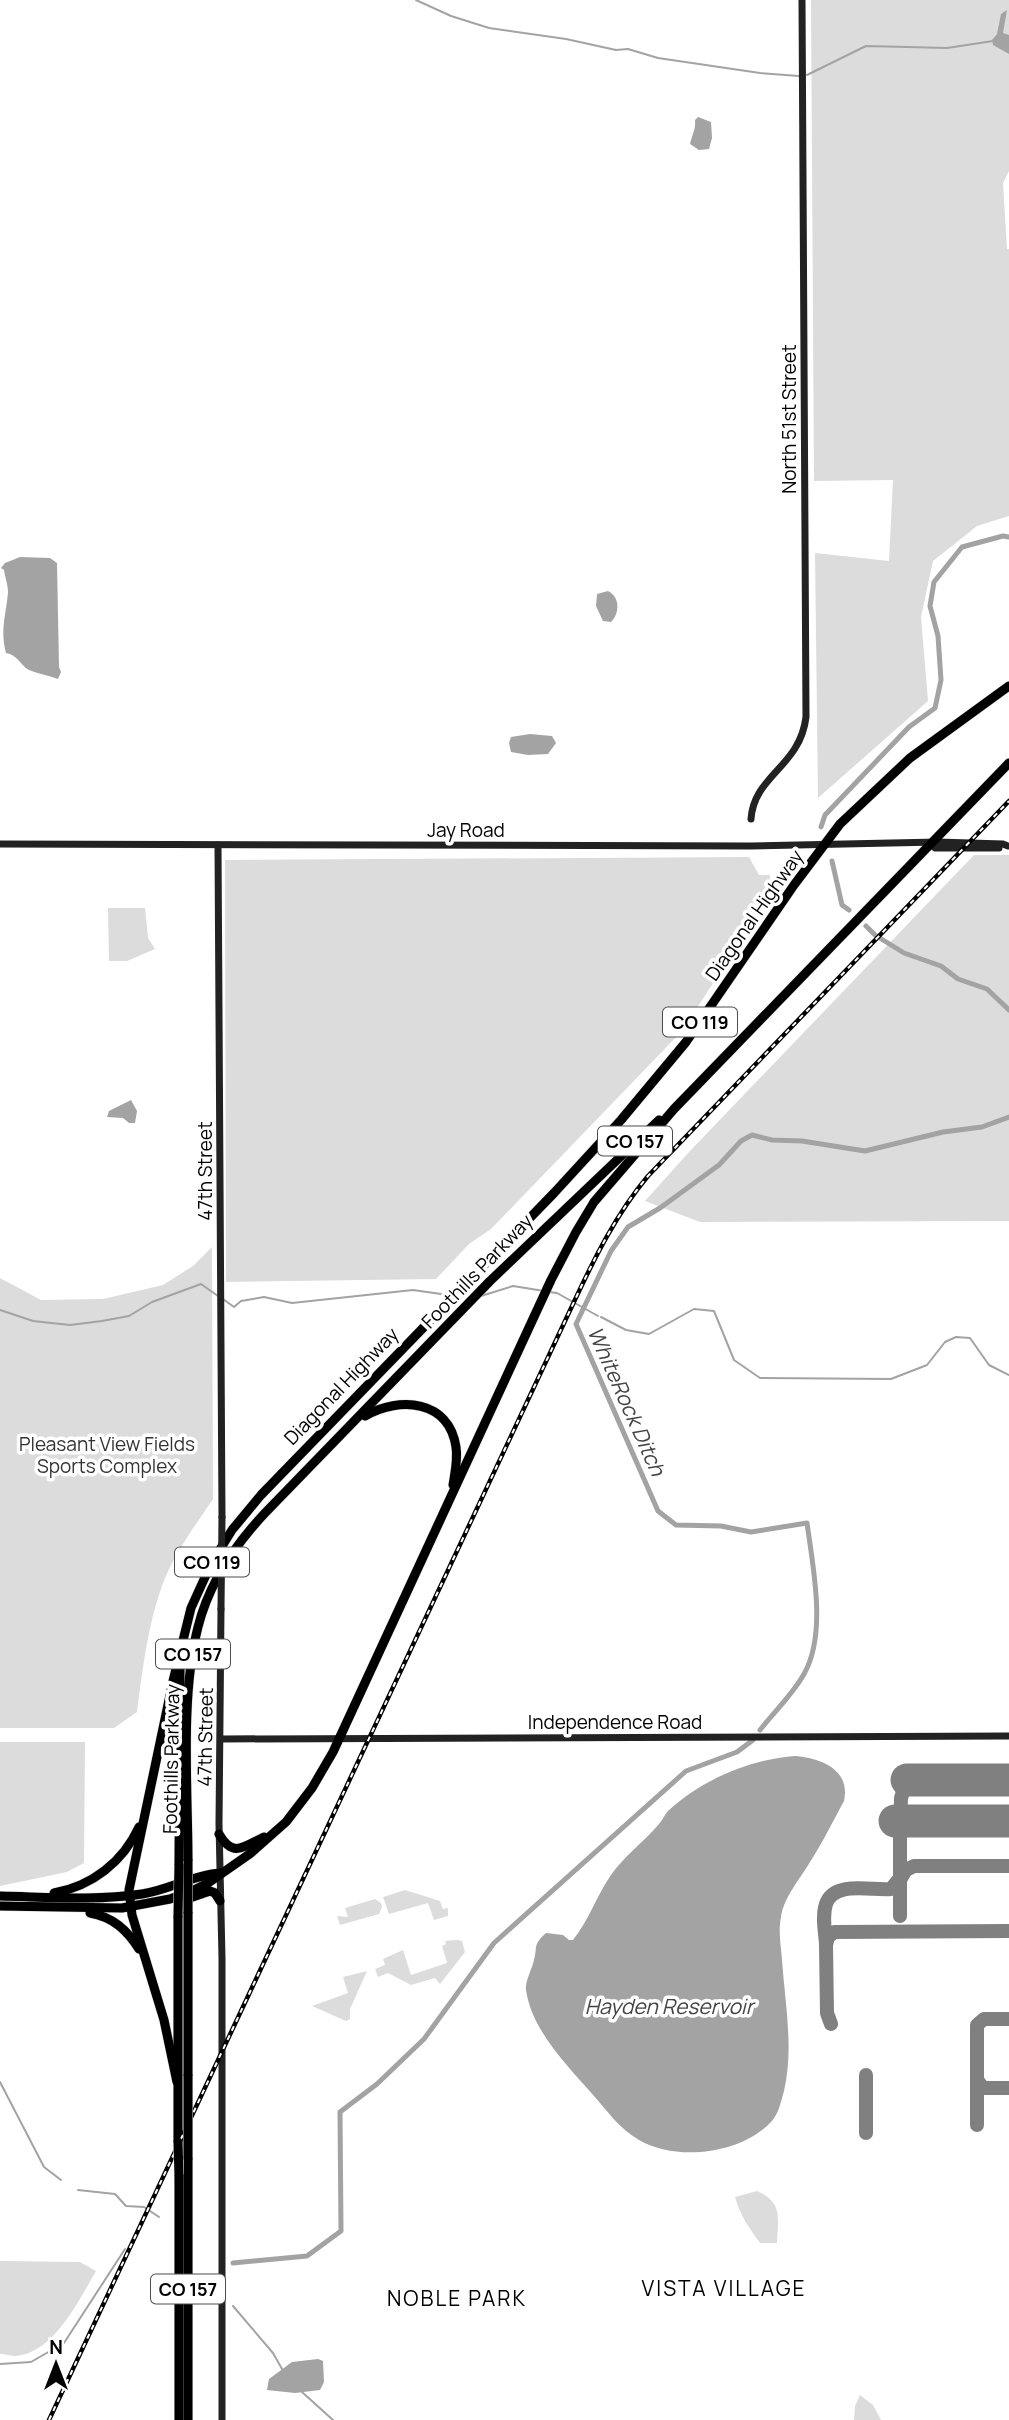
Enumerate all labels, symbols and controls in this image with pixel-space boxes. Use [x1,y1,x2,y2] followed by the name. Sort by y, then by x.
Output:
[776,344,802,494] street label: North 51st Street
[427,817,505,843] street label: Jay Road
[699,844,809,986] street label: Diagonal Highway
[663,1007,737,1036] road number: CO 119
[192,1121,218,1221] street label: 47th Street
[598,1126,672,1156] road number: CO 157
[416,1208,538,1334] street label: Foothills Parkway
[278,1321,404,1451] street label: Diagonal Highway
[582,1322,673,1481] water label: WhiteRock Ditch
[19,1431,195,1479] park label: Pleasant View Fields Sports Complex
[175,1548,249,1576] road number: CO 119
[156,1639,230,1668] road number: CO 157
[157,1684,185,1834] street label: Foothills Parkway
[191,1687,219,1787] street label: 47th Street
[528,1709,702,1735] street label: Independence Road
[585,1992,756,2020] water label: Hayden Reservoir
[151,2274,225,2304] road number: CO 157
[642,2274,806,2302] district label: VISTA VILLAGE
[387,2284,527,2312] district label: NOBLE PARK
[21,2329,91,2399] north arrow
[49,2334,63,2360] text: N

